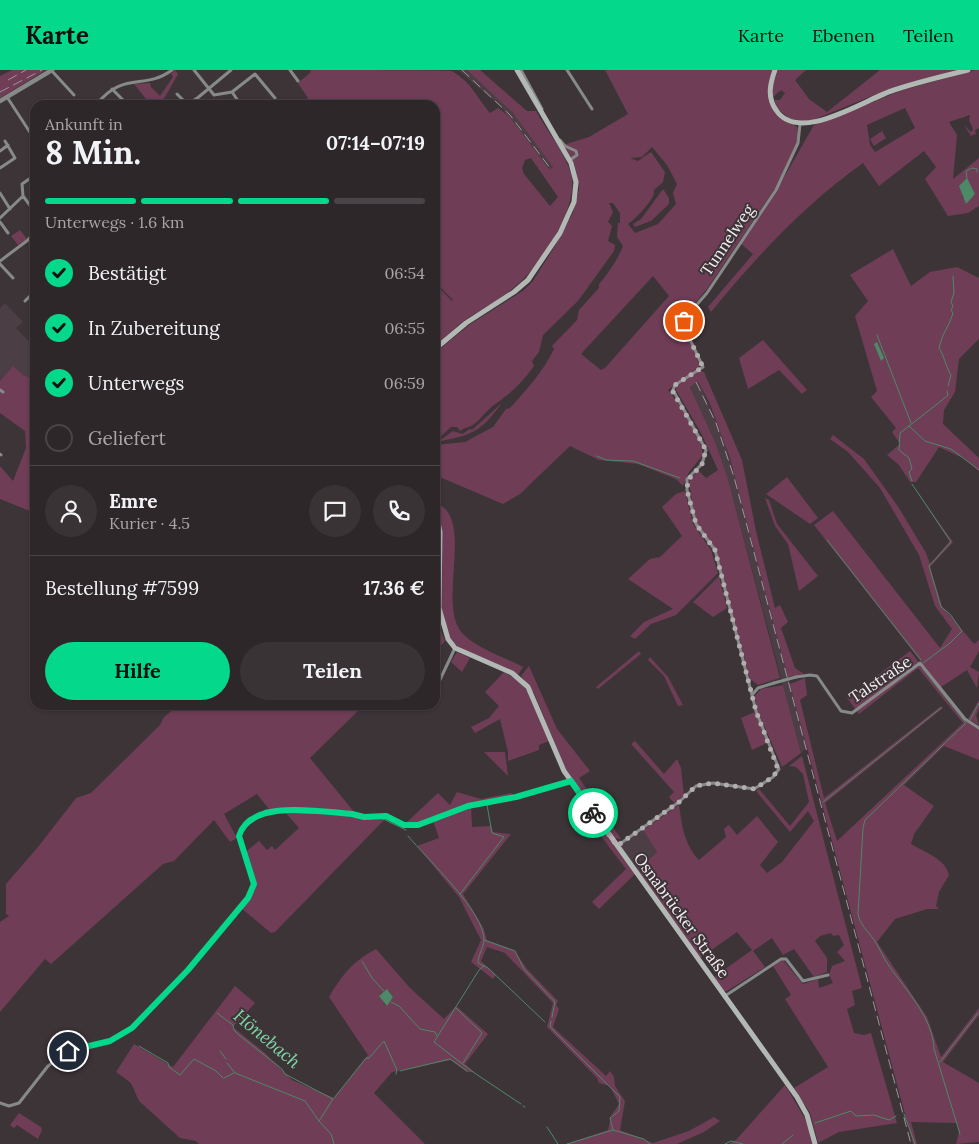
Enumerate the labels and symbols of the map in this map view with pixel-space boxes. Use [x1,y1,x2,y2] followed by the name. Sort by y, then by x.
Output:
[696,199,759,280] street label: Tunnelweg
[663,300,705,342] pin
[845,651,915,707] street label: Talstraße
[568,788,618,838] courier
[630,848,735,982] street label: Osnabrücker Straße
[229,1004,306,1074] water label: Hönebach
[47,1030,89,1072] pin

